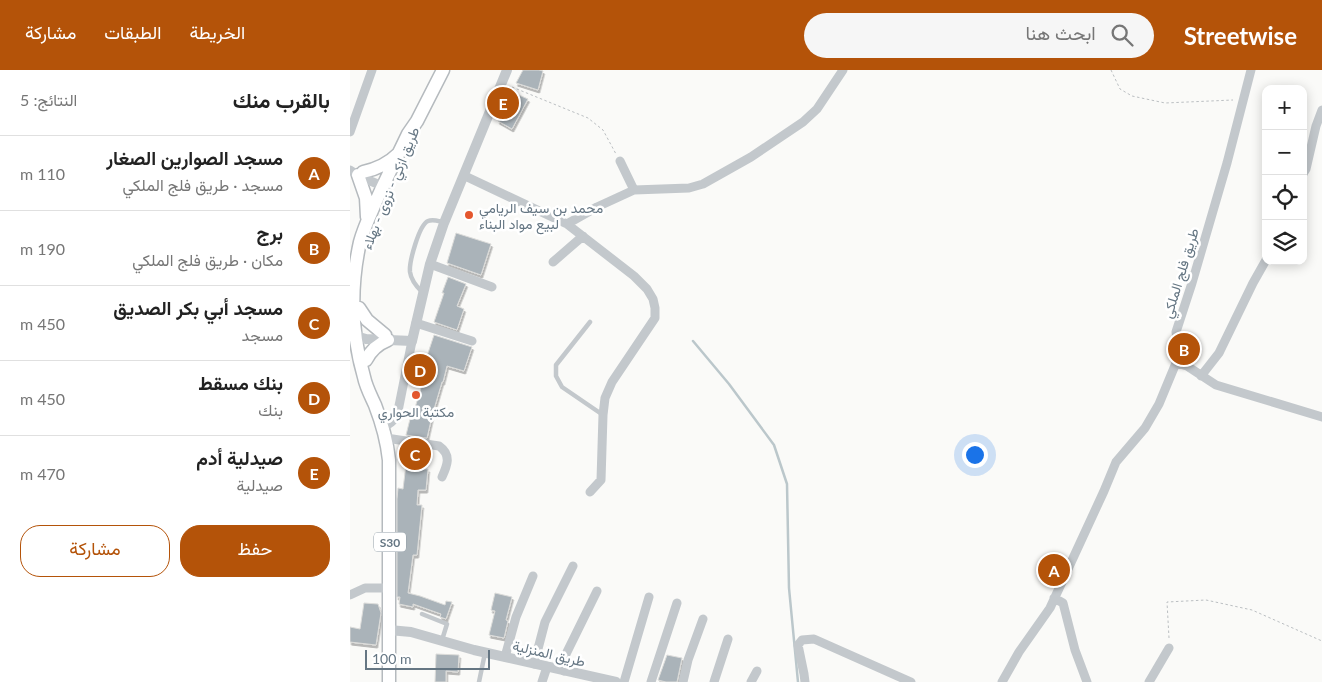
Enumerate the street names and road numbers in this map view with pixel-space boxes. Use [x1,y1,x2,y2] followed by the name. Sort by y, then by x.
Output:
[358,124,426,253] street label: طريق ازكي - نزوى - بهلاء
[1158,226,1206,321] street label: طريق فلج الملكي
[374,532,406,552] road number: S30
[511,636,587,671] street label: طريق المنزلية

